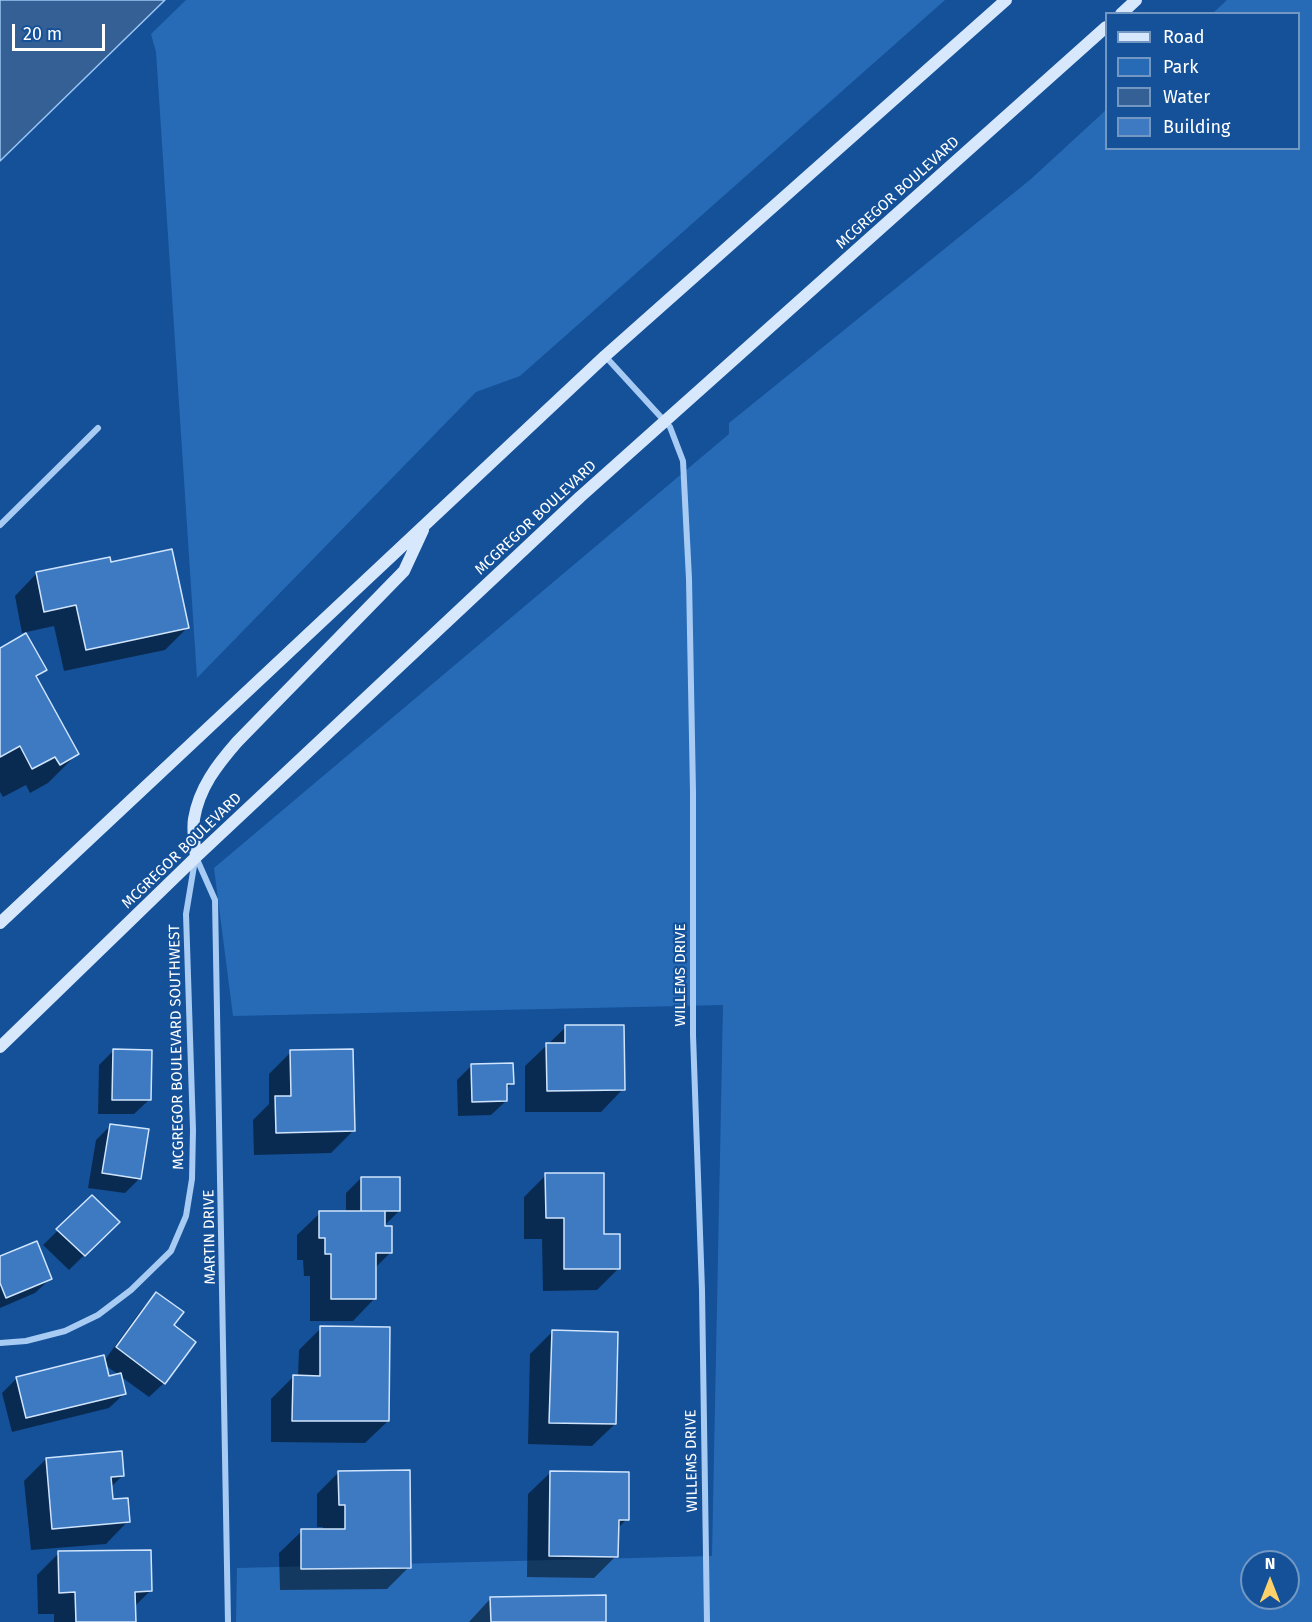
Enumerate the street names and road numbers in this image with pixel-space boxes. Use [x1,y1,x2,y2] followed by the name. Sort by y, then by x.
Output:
[833,133,963,253] street label: MCGREGOR BOULEVARD
[472,457,600,579] street label: MCGREGOR BOULEVARD
[118,789,246,913] street label: MCGREGOR BOULEVARD
[166,924,188,1170] street label: MCGREGOR BOULEVARD SOUTHWEST
[672,924,690,1026] street label: WILLEMS DRIVE
[200,1189,220,1285] street label: MARTIN DRIVE
[682,1409,702,1513] street label: WILLEMS DRIVE

